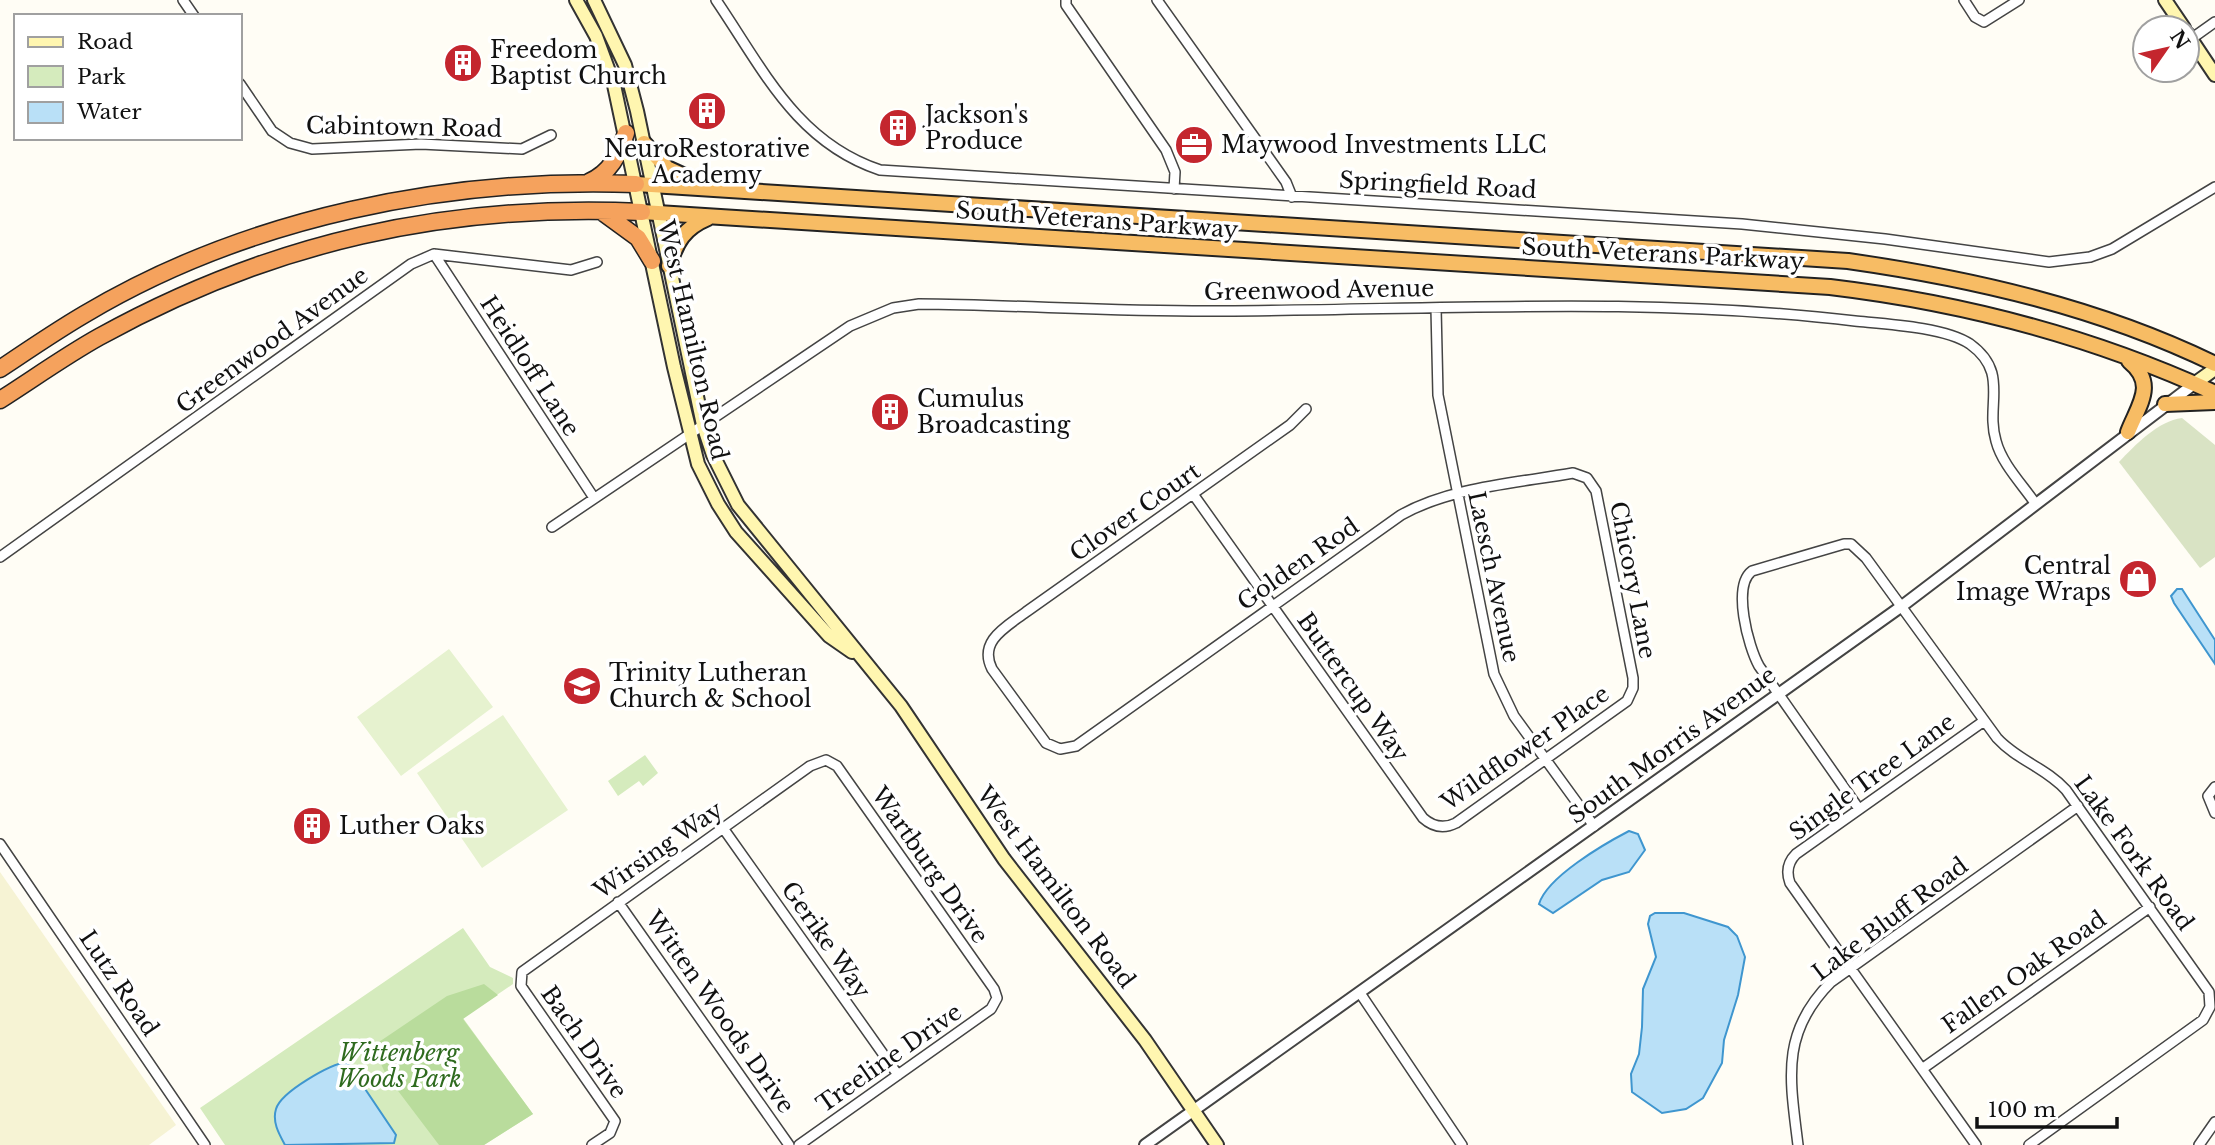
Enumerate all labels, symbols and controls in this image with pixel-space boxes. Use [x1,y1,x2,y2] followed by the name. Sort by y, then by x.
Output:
[14,14,242,140] legend
[2131,14,2201,84] north arrow
[2165,26,2194,54] text: N
[77,29,133,55] text: Road
[490,36,667,90] place label: Freedom Baptist Church
[442,42,484,84] building icon: Freedom Baptist Church
[77,64,126,90] text: Park
[686,90,728,132] building icon: NeuroRestorative Academy
[76,99,141,125] text: Water
[922,101,1028,155] place label: Jackson's Produce
[877,107,919,149] building icon: Jackson's Produce
[306,111,502,143] street label: Cabintown Road
[1173,124,1215,166] office icon: Maywood Investments LLC
[1221,131,1547,159] place label: Maywood Investments LLC
[604,135,810,189] place label: NeuroRestorative Academy
[1339,166,1537,204] street label: Springfield Road
[955,196,1239,244] street label: South Veterans Parkway
[652,216,734,463] street label: West Hamilton Road
[1521,233,1805,275] street label: South Veterans Parkway
[171,261,373,419] street label: Greenwood Avenue
[1203,274,1435,306] street label: Greenwood Avenue
[474,291,586,441] street label: Heidloff Lane
[917,385,1071,439] place label: Cumulus Broadcasting
[869,391,911,433] building icon: Cumulus Broadcasting
[1064,457,1206,567] street label: Clover Court
[1462,489,1526,665] street label: Laesch Avenue
[1604,499,1662,661] street label: Chicory Lane
[1232,512,1364,616] street label: Golden Rod
[1956,552,2111,606] place label: Central Image Wraps
[2117,558,2159,600] shop icon: Central Image Wraps
[1291,607,1415,767] street label: Buttercup Way
[609,659,812,713] place label: Trinity Lutheran Church & School
[1563,660,1781,830] street label: South Morris Avenue
[561,665,603,707] school or university icon: Trinity Lutheran Church & School
[1435,680,1614,817] street label: Wildflower Place
[1784,708,1960,846] street label: Single Tree Lane
[2068,770,2200,936] street label: Lake Fork Road
[865,780,994,949] street label: Wartburg Drive
[970,780,1141,994] street label: West Hamilton Road
[587,795,728,905] street label: Wirsing Way
[291,805,333,847] building icon: Luther Oaks
[339,812,485,840] place label: Luther Oaks
[1807,851,1973,987] street label: Lake Bluff Road
[775,876,877,1004] street label: Gerike Way
[639,905,800,1119] street label: Witten Woods Drive
[1937,905,2111,1039] street label: Fallen Oak Road
[73,925,165,1041] street label: Lutz Road
[535,980,633,1104] street label: Bach Drive
[811,998,967,1118] street label: Treeline Drive
[337,1039,461,1093] park label: Wittenberg Woods Park
[1977,1086,2117,1130] scale bar
[1988,1097,2056,1123] text: 100 m

